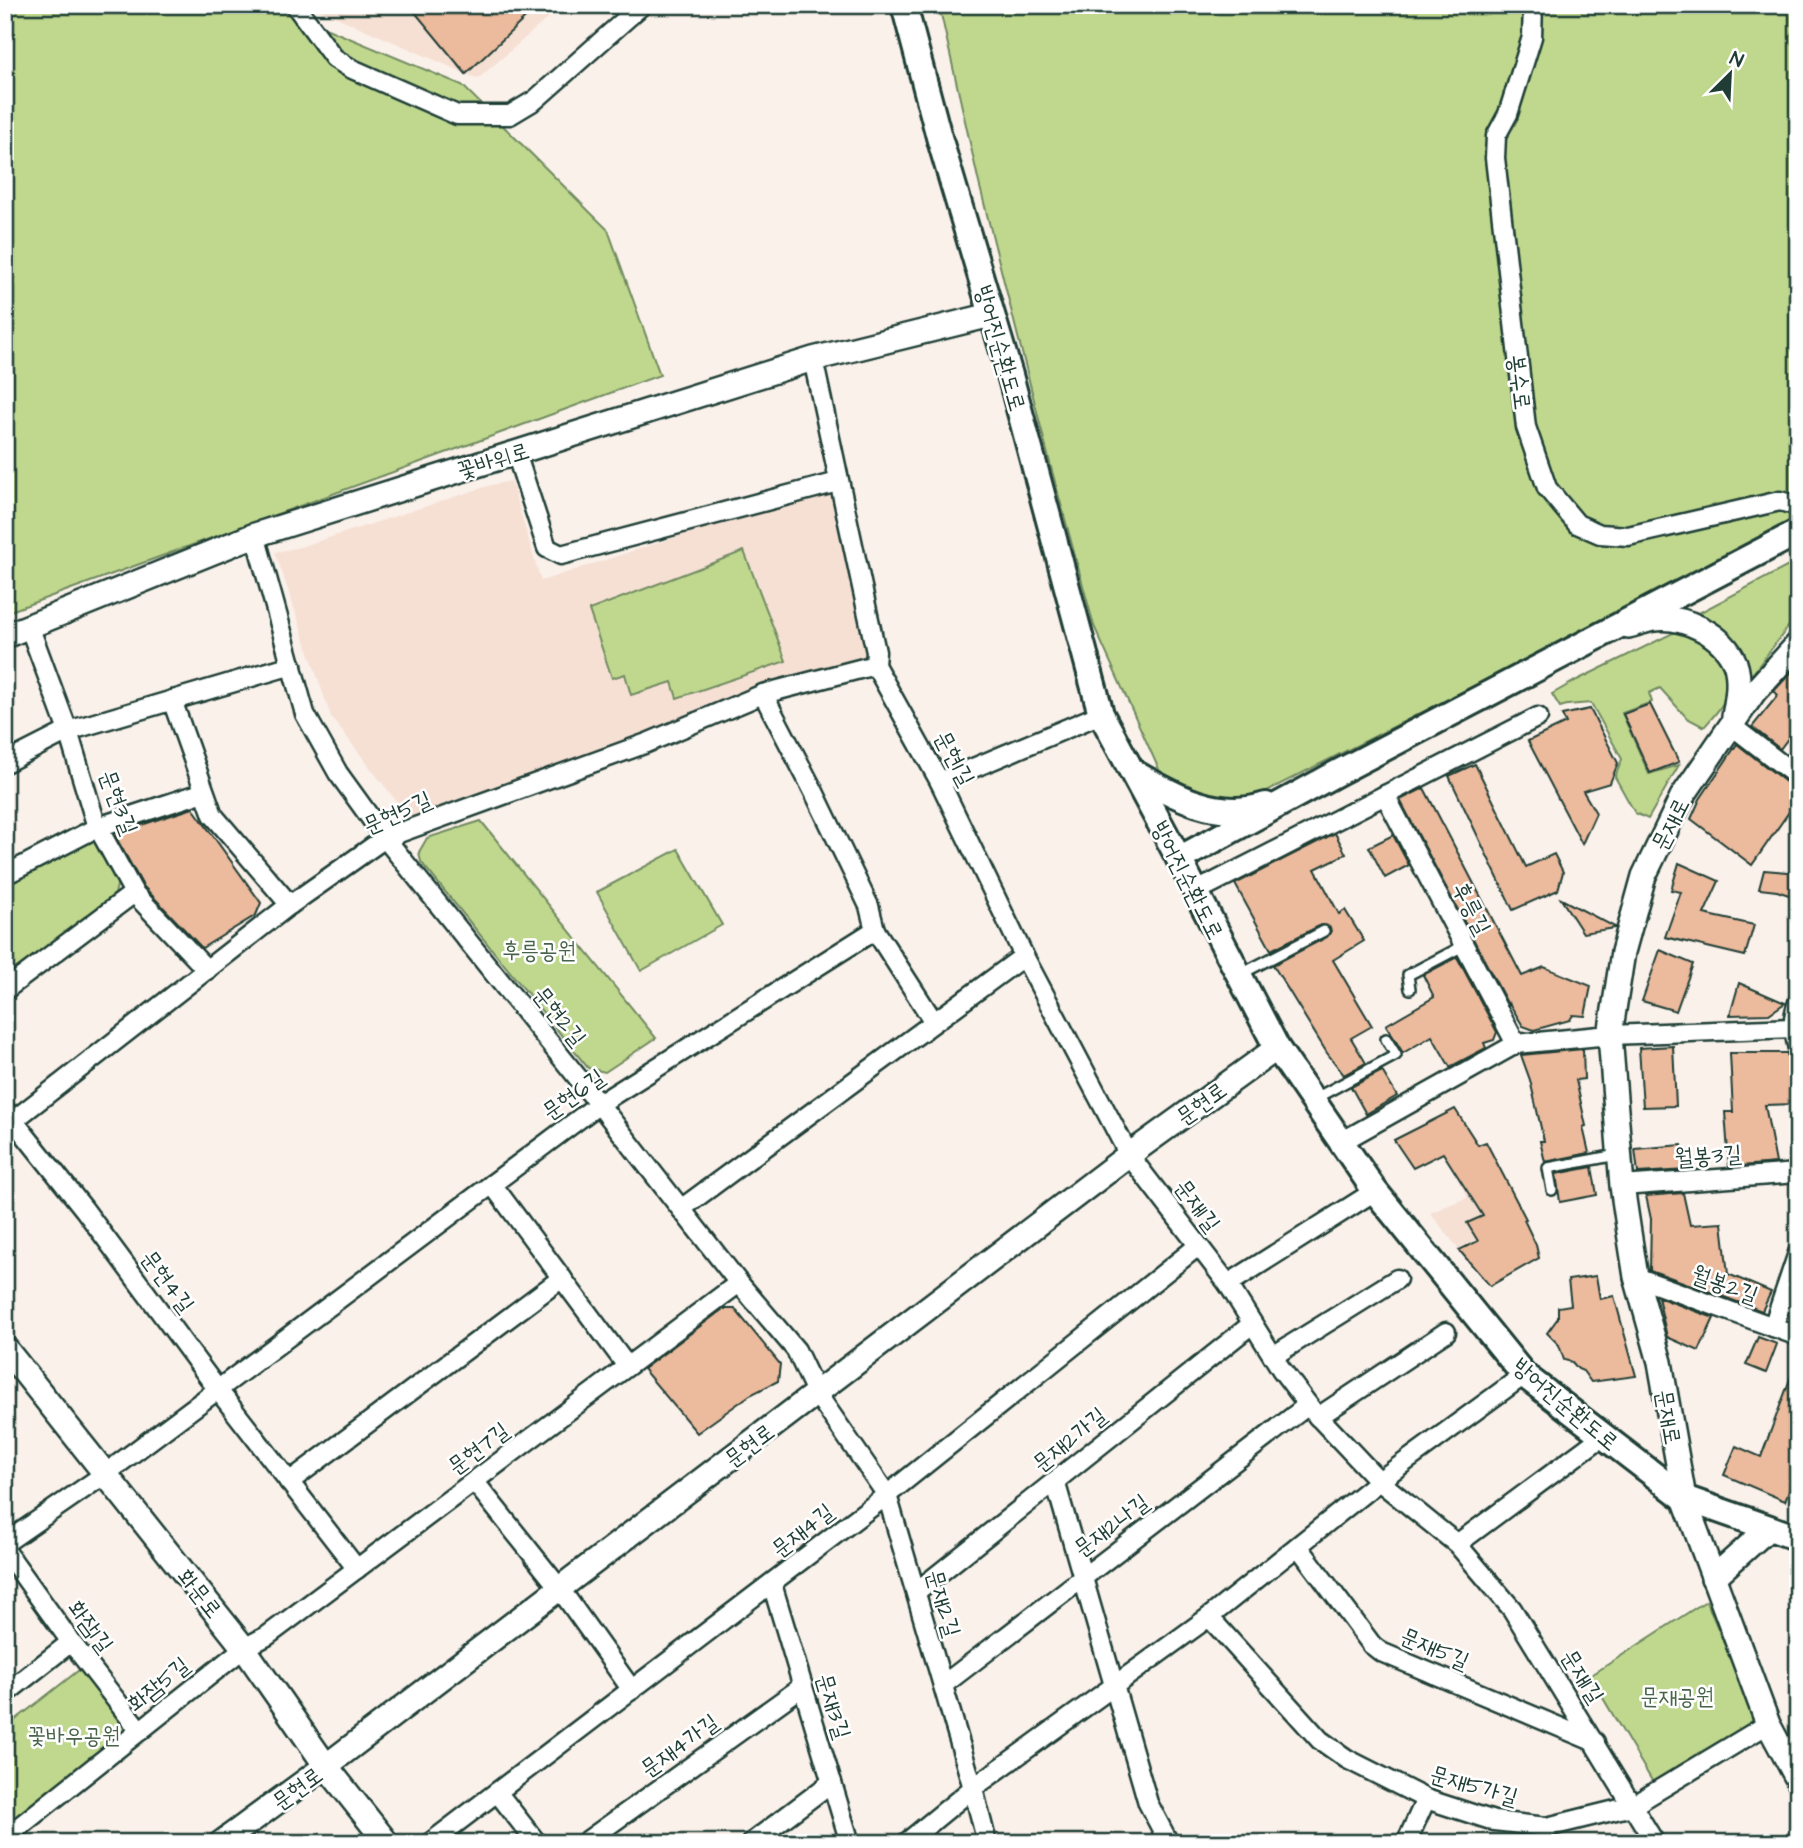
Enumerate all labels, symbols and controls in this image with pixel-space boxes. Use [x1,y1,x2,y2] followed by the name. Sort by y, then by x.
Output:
[1694,38,1764,108] north arrow
[1725,45,1747,75] text: N
[967,282,1033,415] street label: 방어진순환도로
[1500,353,1538,412] street label: 봉수로
[453,435,533,487] street label: 꽃바위로
[926,725,982,792] street label: 문현1길
[91,765,145,839] street label: 문현3길
[358,784,437,842] street label: 문현5길
[1644,792,1698,856] street label: 문재로
[1143,815,1231,945] street label: 방어진순환도로
[1444,876,1498,940] street label: 후릉길
[502,935,576,967] park label: 후릉공원
[525,980,593,1053] street label: 문현2길
[536,1062,611,1128] street label: 문현6길
[1170,1075,1233,1133] street label: 문현로
[1673,1138,1743,1174] street label: 월봉3길
[1167,1173,1228,1239] street label: 문재1길
[133,1244,201,1320] street label: 문현4길
[1687,1258,1762,1312] street label: 월봉2길
[1505,1351,1625,1459] street label: 방어진순환도로
[1647,1387,1689,1447] street label: 문재로
[1026,1400,1114,1480] street label: 문재2가길
[441,1415,516,1483] street label: 문현7길
[718,1416,781,1475] street label: 문현로
[1067,1487,1156,1565] street label: 문재2나길
[765,1496,841,1565] street label: 문재4길
[169,1562,229,1625] street label: 화문로
[918,1566,968,1641] street label: 문재2길
[60,1594,121,1660] street label: 화잠1길
[1395,1620,1474,1678] street label: 문재5길
[1553,1643,1611,1710] street label: 문재1길
[121,1650,197,1720] street label: 화잠5길
[808,1669,858,1743] street label: 문재3길
[1640,1681,1714,1713] park label: 문재공원
[634,1707,725,1785] street label: 문재4가길
[28,1720,120,1752] park label: 꽃바우공원
[1426,1758,1522,1814] street label: 문재5가길
[266,1760,329,1818] street label: 문현로

